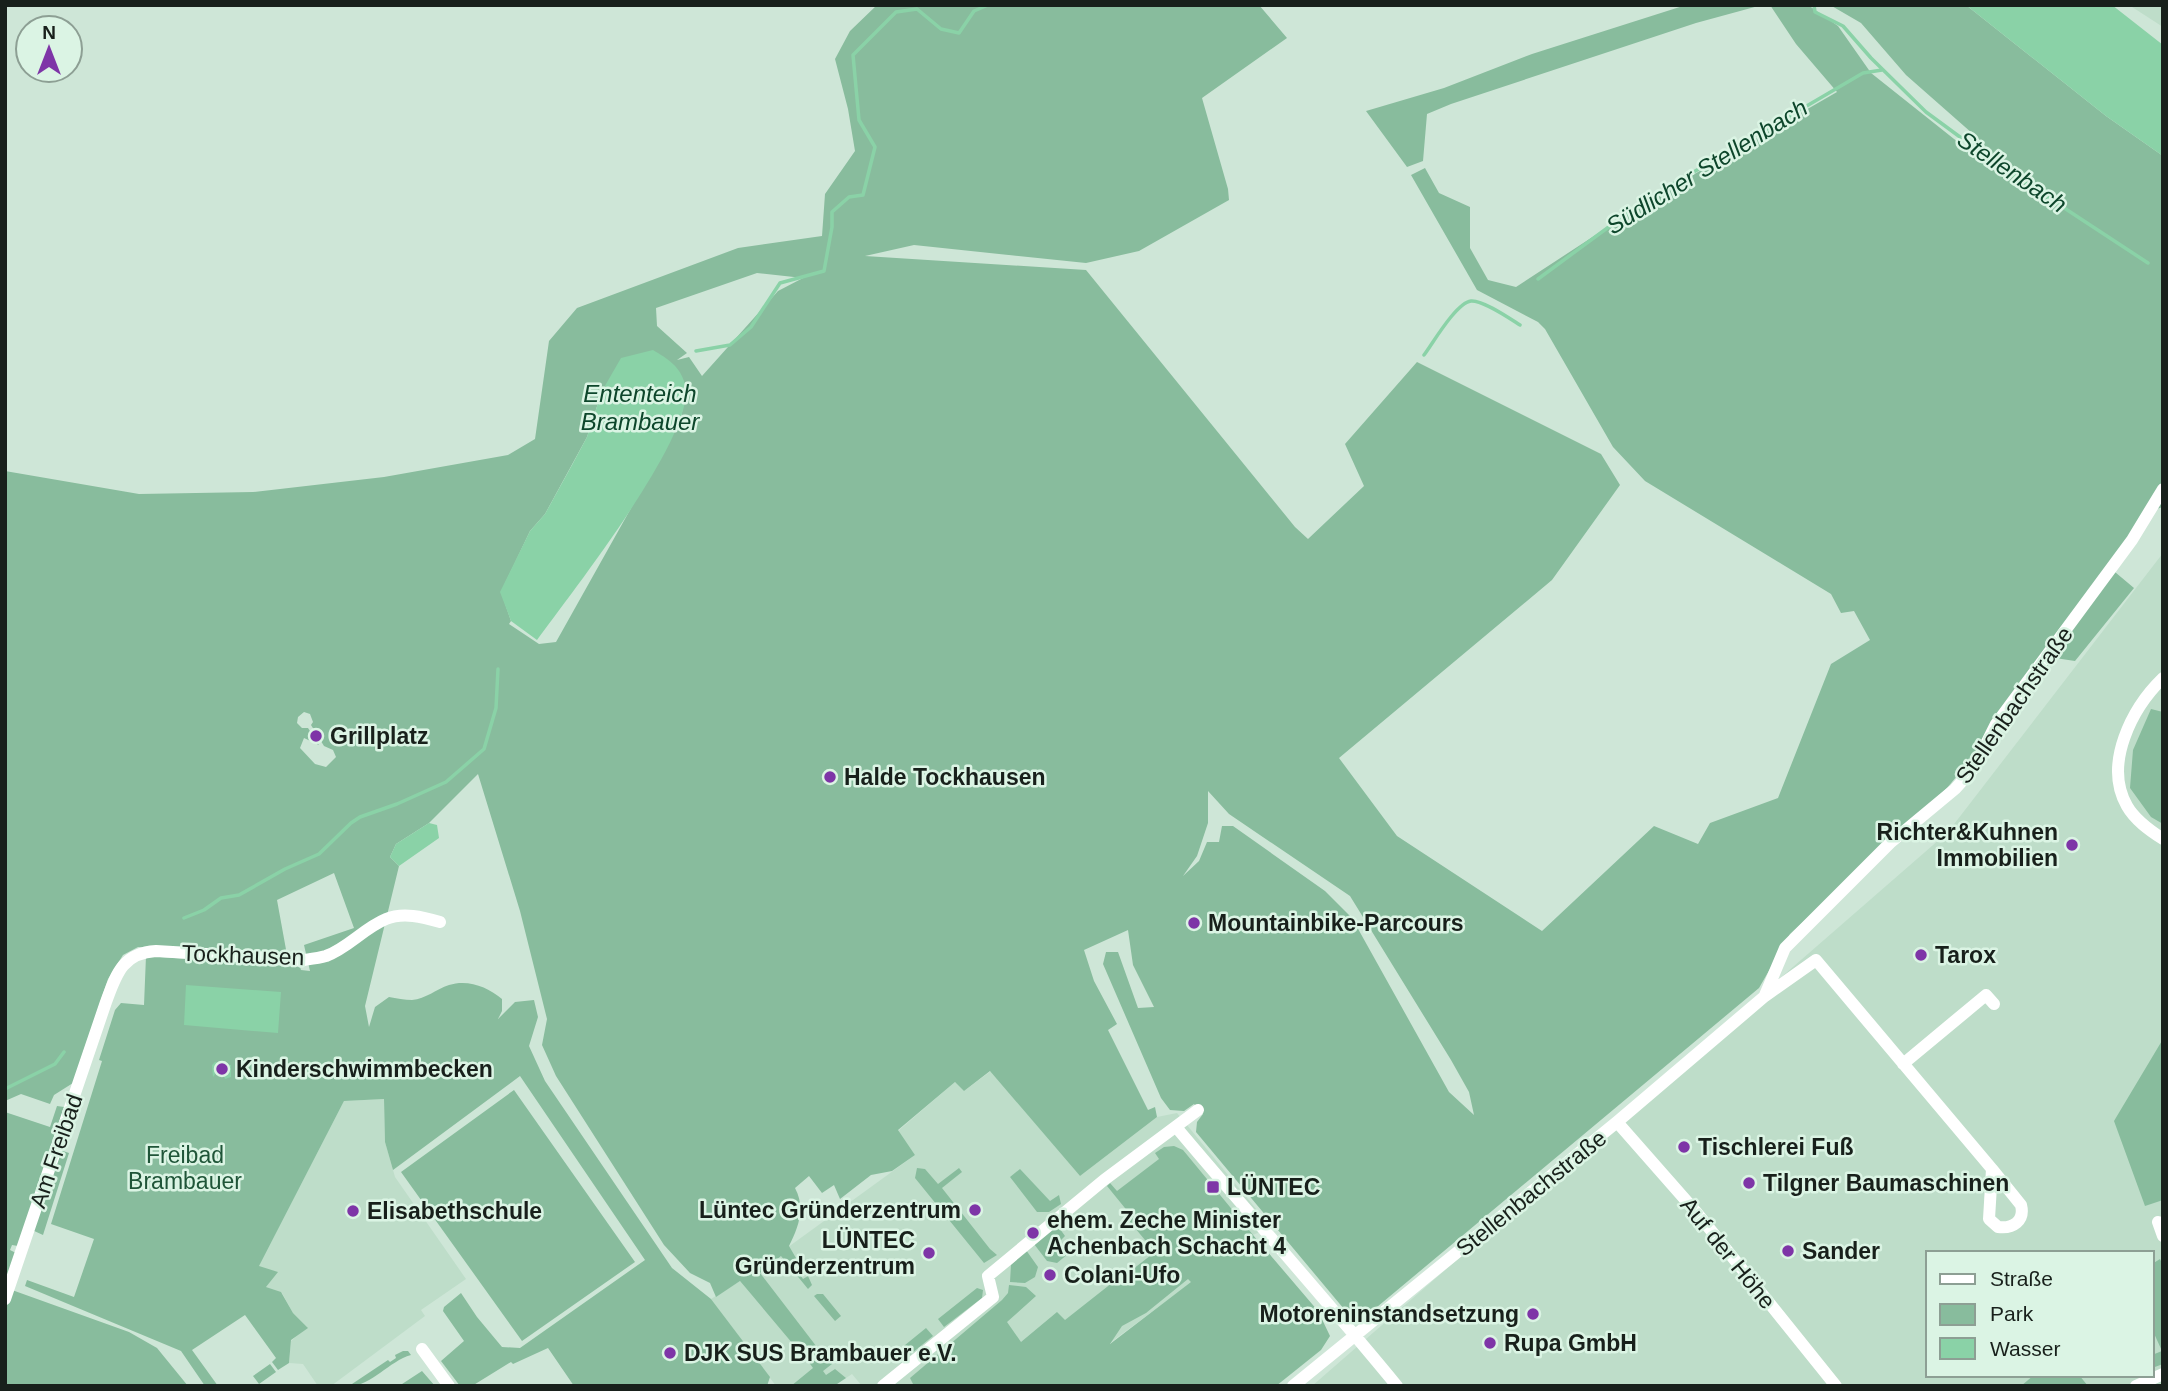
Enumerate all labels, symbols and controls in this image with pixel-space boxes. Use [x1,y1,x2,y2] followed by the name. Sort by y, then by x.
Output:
[14,14,84,84] north arrow
[42,22,56,43] text: N
[1601,94,1812,240] water label: Südlicher Stellenbach
[1953,125,2072,218] water label: Stellenbach
[581,380,700,435] water label: Ententeich Brambauer
[1950,622,2078,788] street label: Stellenbachstraße
[330,723,428,749] place label: Grillplatz
[308,728,324,744] marker: Grillplatz
[844,764,1046,790] place label: Halde Tockhausen
[822,769,838,785] marker: Halde Tockhausen
[1877,819,2058,871] place label: Richter&Kuhnen Immobilien
[2064,837,2080,853] marker: Richter&Kuhnen Immobilien
[1208,910,1464,936] place label: Mountainbike-Parcours
[1186,915,1202,931] marker: Mountainbike-Parcours
[181,940,305,970] street label: Tockhausen
[1935,942,1996,968] place label: Tarox
[1913,947,1929,963] marker: Tarox
[236,1056,493,1082] place label: Kinderschwimmbecken
[214,1061,230,1077] marker: Kinderschwimmbecken
[24,1091,88,1211] street label: Am Freibad
[1451,1125,1611,1261] street label: Stellenbachstraße
[1698,1134,1854,1160] place label: Tischlerei Fuß
[1676,1139,1692,1155] marker: Tischlerei Fuß
[128,1142,242,1194] park label: Freibad Brambauer
[1763,1170,2009,1196] place label: Tilgner Baumaschinen
[1227,1174,1320,1200] place label: LÜNTEC
[1741,1175,1757,1191] marker: Tilgner Baumaschinen
[1205,1179,1221,1195] marker: LÜNTEC
[1675,1192,1781,1314] street label: Auf der Höhe
[699,1197,961,1223] place label: Lüntec Gründerzentrum
[367,1198,542,1224] place label: Elisabethschule
[967,1202,983,1218] marker: Lüntec Gründerzentrum
[345,1203,361,1219] marker: Elisabethschule
[1047,1207,1286,1259] place label: ehem. Zeche Minister Achenbach Schacht 4
[1025,1225,1041,1241] marker: ehem. Zeche Minister Achenbach Schacht 4
[735,1227,915,1279] place label: LÜNTEC Gründerzentrum
[1802,1238,1880,1264] place label: Sander
[1780,1243,1796,1259] marker: Sander
[921,1245,937,1261] marker: LÜNTEC Gründerzentrum
[1926,1251,2154,1377] legend
[1064,1262,1180,1288] place label: Colani-Ufo
[1042,1267,1058,1283] marker: Colani-Ufo
[1990,1267,2053,1290] text: Straße
[1260,1301,1519,1327] place label: Motoreninstandsetzung
[1990,1302,2034,1325] text: Park
[1525,1306,1541,1322] marker: Motoreninstandsetzung
[1504,1330,1637,1356] place label: Rupa GmbH
[1482,1335,1498,1351] marker: Rupa GmbH
[1990,1337,2060,1360] text: Wasser
[684,1340,957,1366] place label: DJK SUS Brambauer e.V.
[662,1345,678,1361] marker: DJK SUS Brambauer e.V.

